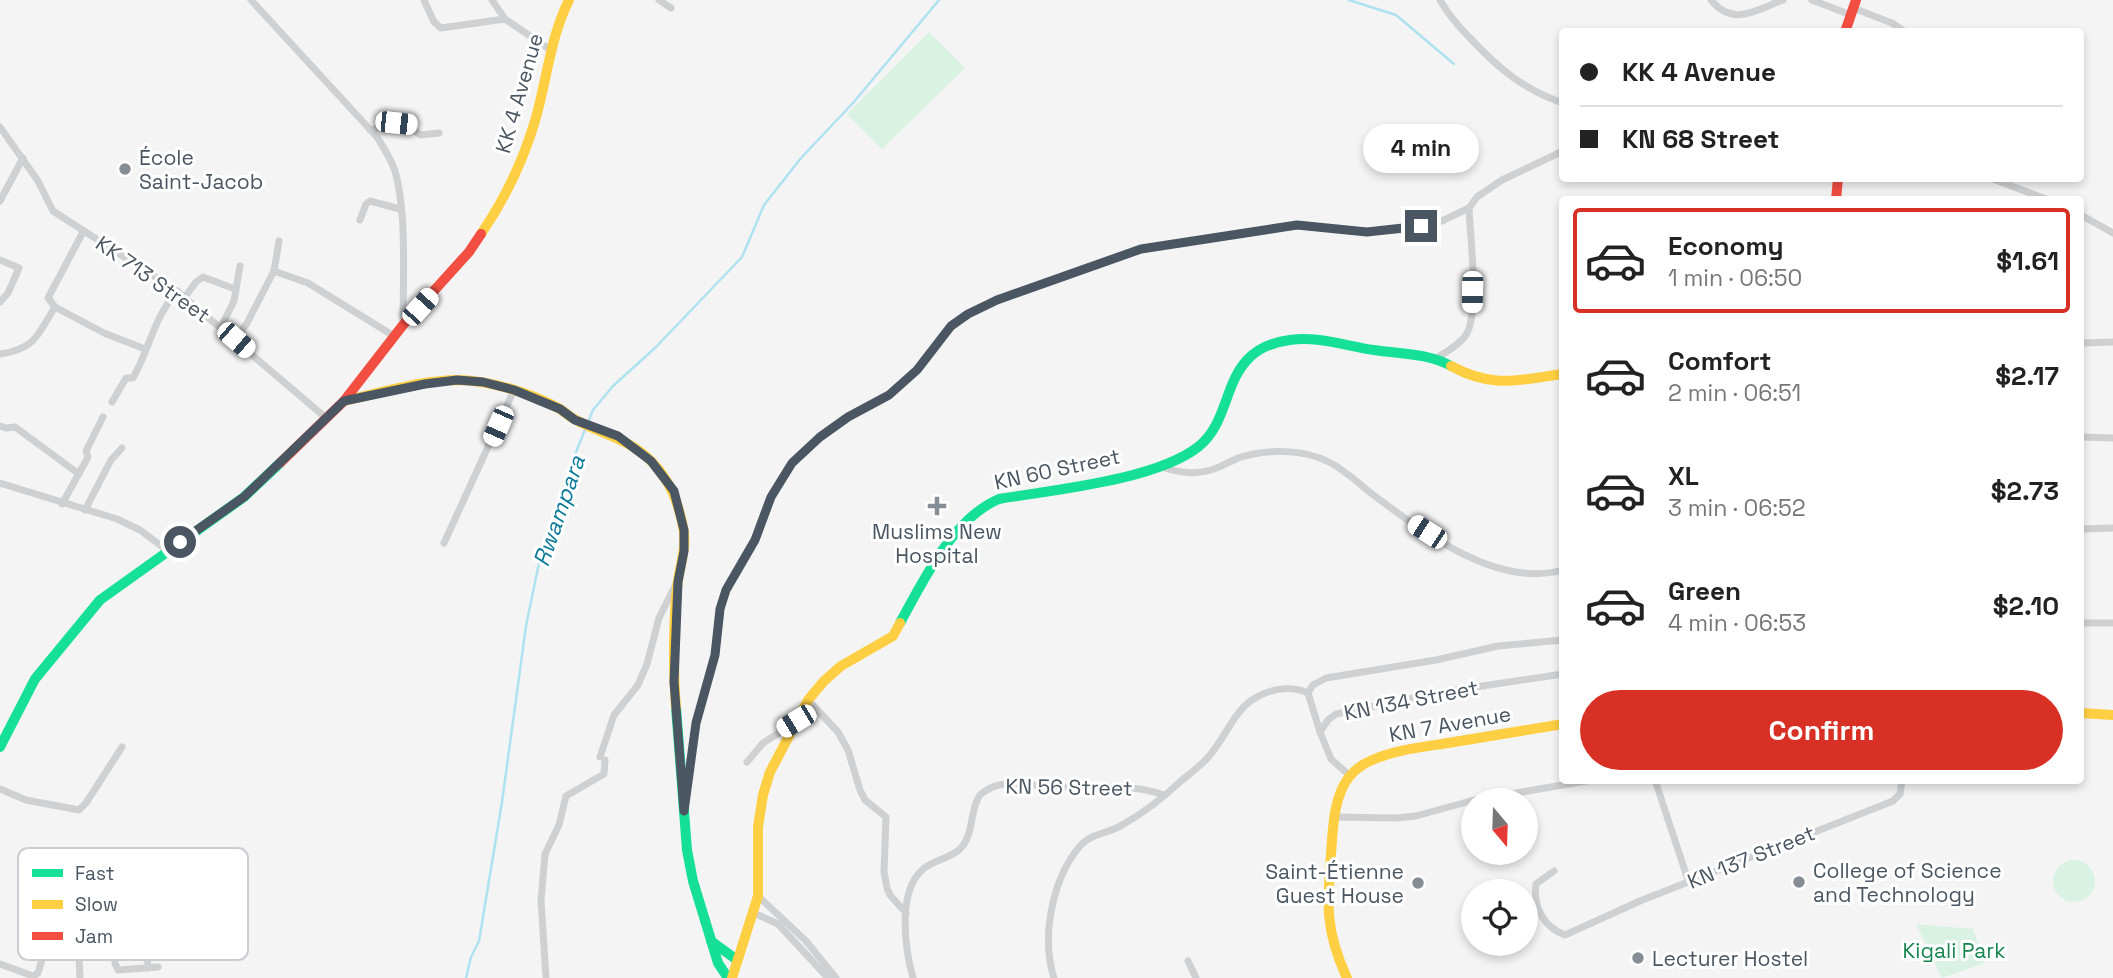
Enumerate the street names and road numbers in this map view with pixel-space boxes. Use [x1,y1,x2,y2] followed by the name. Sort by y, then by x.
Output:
[489,30,549,156] street label: KK 4 Avenue
[91,230,215,328] street label: KK 713 Street
[992,442,1122,496] street label: KN 60 Street
[1342,674,1480,726] street label: KN 134 Street
[1387,700,1513,748] street label: KN 7 Avenue
[1005,772,1133,802] street label: KN 56 Street
[1683,819,1819,895] street label: KN 137 Street

